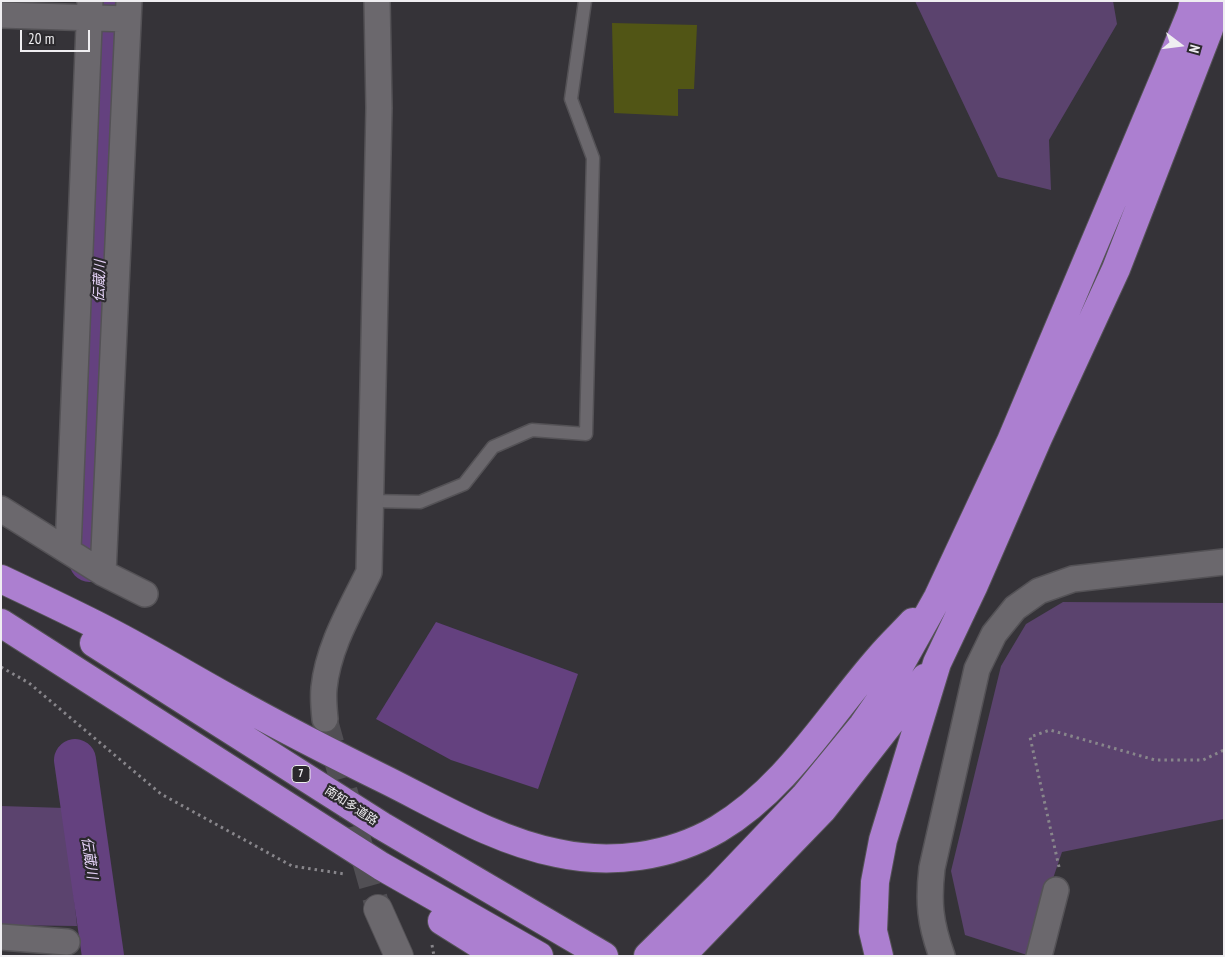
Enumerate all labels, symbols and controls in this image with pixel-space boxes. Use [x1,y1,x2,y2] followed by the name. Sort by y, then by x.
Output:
[22,20,92,52] scale bar
[1155,20,1205,70] north arrow
[28,29,54,48] text: 20 m
[1185,43,1204,55] text: N
[91,260,109,302] water label: 伝蔵川
[292,766,310,782] road number: 7
[322,784,380,828] street label: 南知多道路
[78,836,100,880] water label: 伝蔵川

